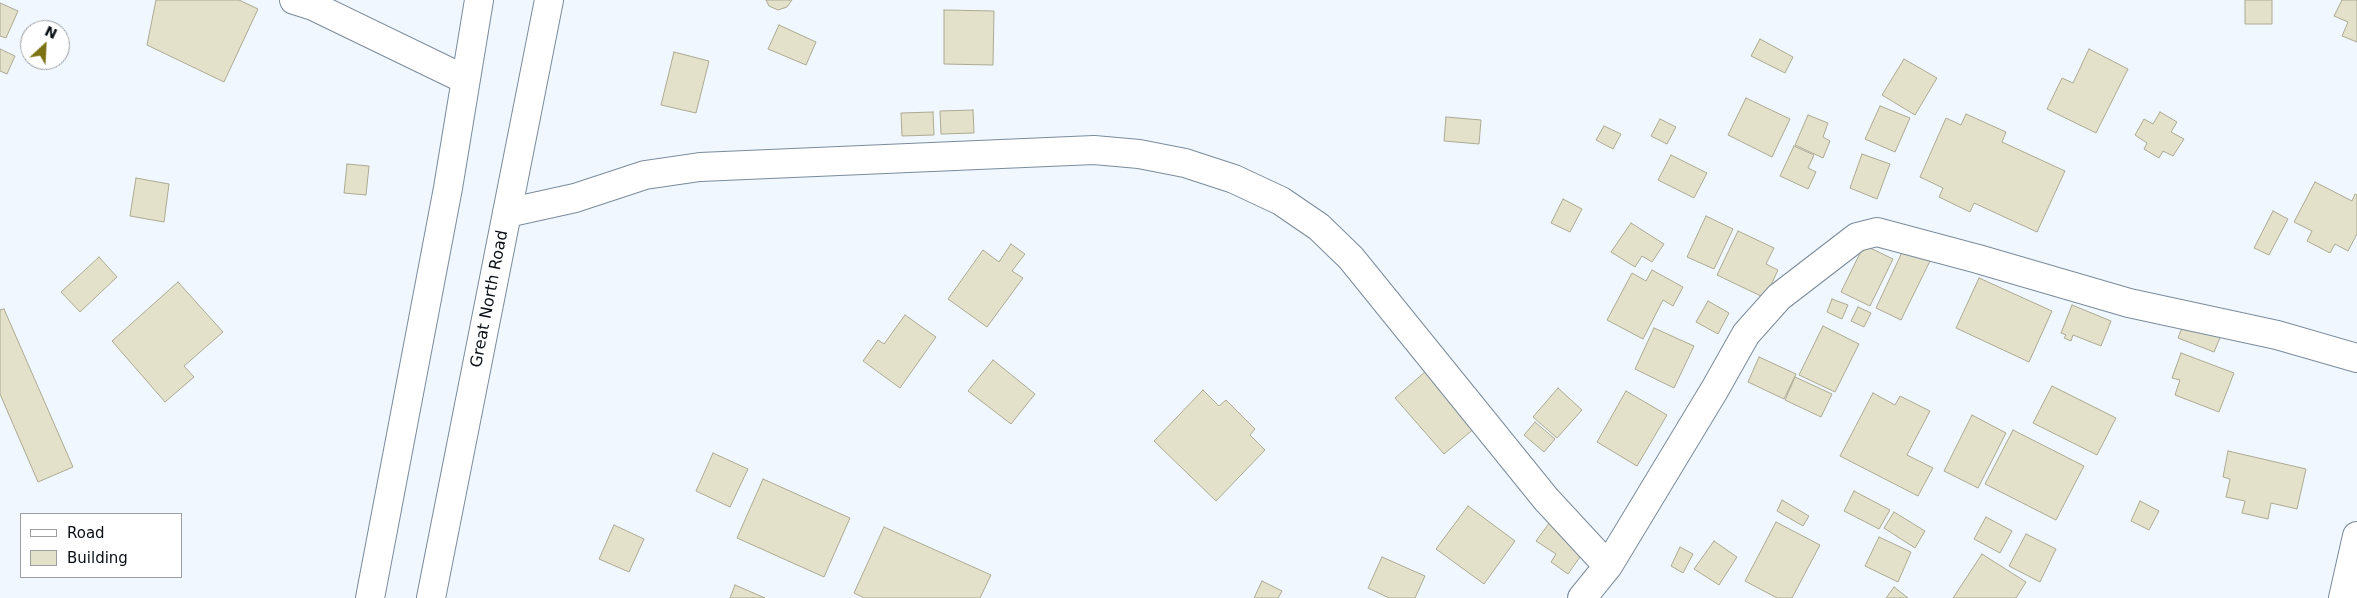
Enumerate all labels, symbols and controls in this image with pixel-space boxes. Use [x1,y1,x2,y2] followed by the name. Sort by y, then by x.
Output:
[20,20,70,70] north arrow
[42,23,60,42] text: N
[467,229,513,369] street label: Great North Road
[20,513,182,578] legend
[67,524,105,542] text: Road
[67,549,128,567] text: Building

